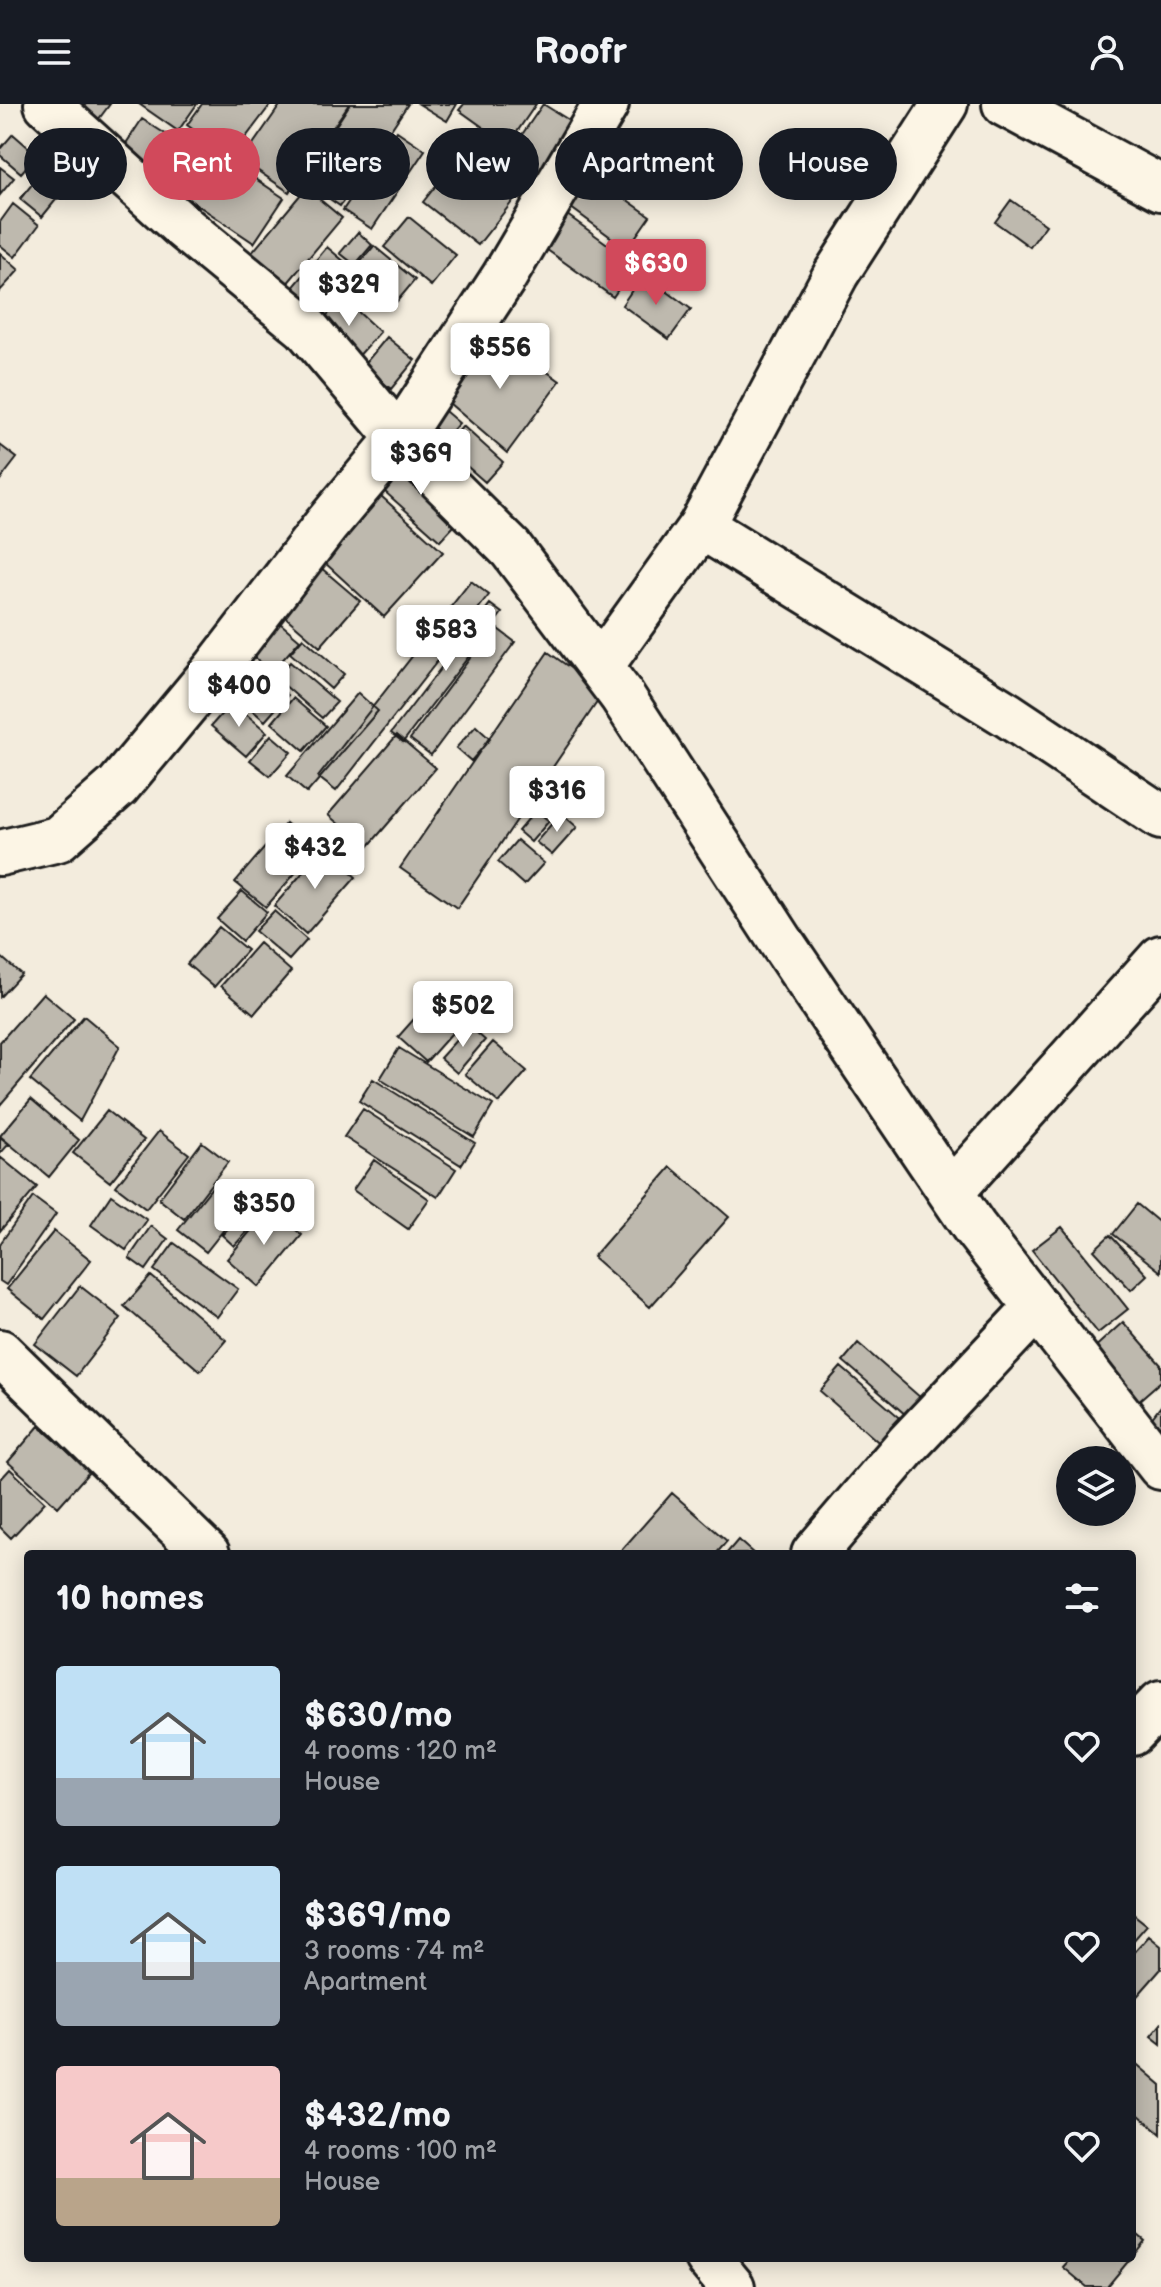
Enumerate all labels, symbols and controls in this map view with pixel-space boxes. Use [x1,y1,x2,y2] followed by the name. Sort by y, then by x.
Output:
[32,30,76,74] icon: menu
[1085,30,1129,74] icon: person
[534,31,627,74] text: Roofr
[24,128,127,200] chip: Buy
[143,128,260,200] chip: Rent
[276,128,410,200] chip: Filters
[426,128,539,200] chip: New
[555,128,743,200] chip: Apartment
[759,128,897,200] chip: House
[609,239,703,307] pin: $630
[624,249,688,280] text: $630
[302,260,396,328] pin: $329
[317,270,381,301] text: $329
[453,323,547,391] pin: $556
[469,333,531,364] text: $556
[374,429,468,497] pin: $369
[389,439,453,470] text: $369
[399,605,493,673] pin: $583
[415,615,477,646] text: $583
[192,661,286,729] pin: $400
[207,671,271,702] text: $400
[510,766,604,834] pin: $316
[527,776,587,807] text: $316
[268,823,362,891] pin: $432
[283,833,347,864] text: $432
[416,981,510,1049] pin: $502
[431,991,495,1022] text: $502
[217,1179,311,1247] pin: $350
[232,1189,296,1220] text: $350
[1056,1446,1136,1526] map controls
[1056,1446,1136,1526] button: layers
[1060,1576,1104,1620] icon: filters
[56,1578,204,1619] text: 10 homes
[304,1695,452,1736] text: $630/mo
[120,1698,216,1794] icon: home
[1060,1724,1104,1768] icon: heart
[304,1736,497,1767] text: 4 rooms · 120 m²
[304,1767,380,1798] text: House
[304,1895,451,1936] text: $369/mo
[120,1898,216,1994] icon: home
[1060,1924,1104,1968] icon: heart
[304,1936,484,1967] text: 3 rooms · 74 m²
[304,1967,427,1998] text: Apartment
[304,2095,451,2136] text: $432/mo
[120,2098,216,2194] icon: home
[1060,2124,1104,2168] icon: heart
[304,2136,497,2167] text: 4 rooms · 100 m²
[304,2167,380,2198] text: House

